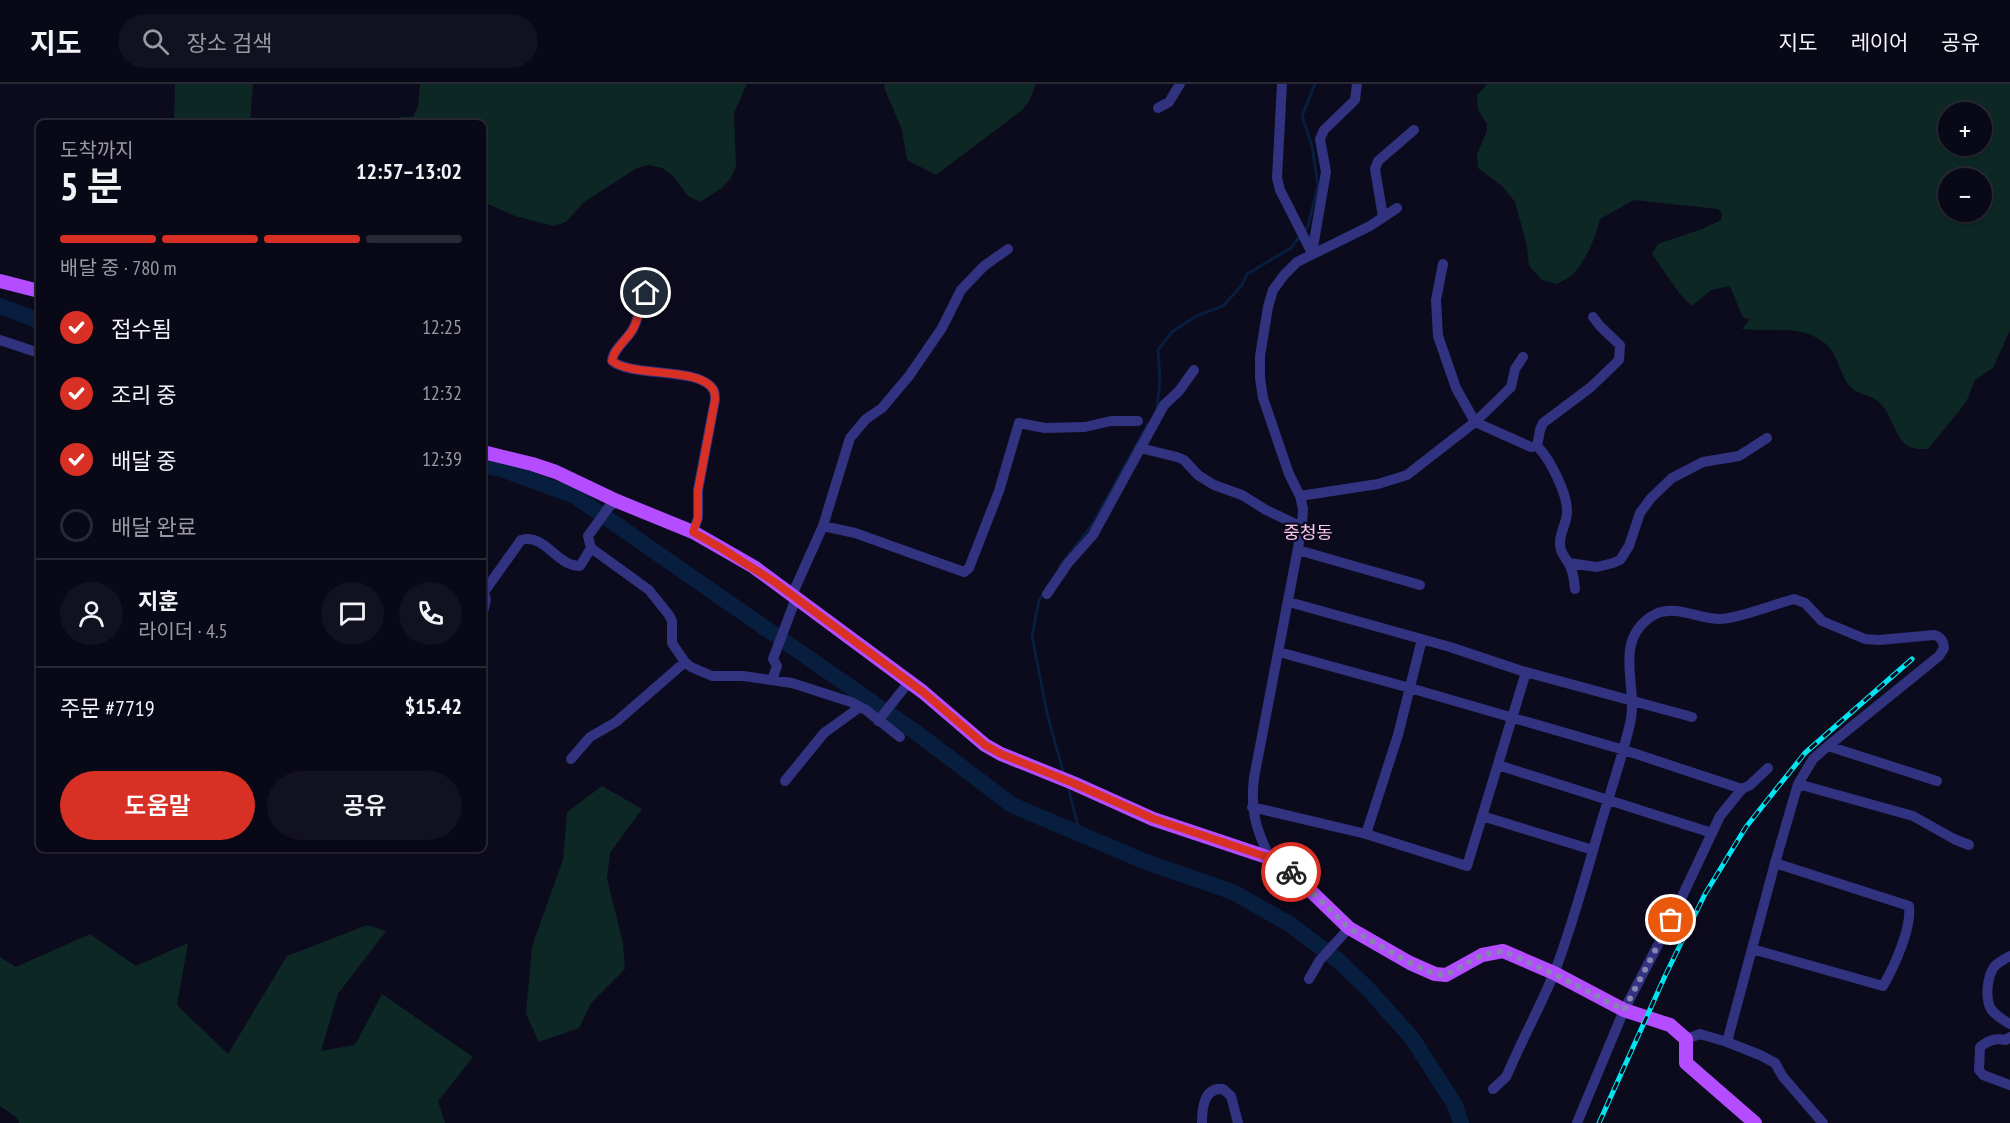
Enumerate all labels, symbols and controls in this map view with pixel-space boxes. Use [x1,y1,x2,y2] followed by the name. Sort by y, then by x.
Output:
[118,14,538,68] search box
[30,24,82,61] text: 지도
[139,25,172,58] icon: search
[187,29,272,57] text: 장소 검색
[1779,29,1817,56] text: 지도
[1850,29,1908,56] text: 레이어
[1941,29,1980,56] text: 공유
[1938,102,1992,222] map controls
[1938,102,1992,156] button: +
[60,137,134,163] text: 도착까지
[356,157,462,185] text: 12:57–13:02
[60,160,123,211] text: 5 분
[1938,168,1992,222] button: −
[60,255,176,281] text: 배달 중 · 780 m
[620,267,671,318] pin
[629,276,662,309] icon: home
[60,311,93,344] icon: check
[422,314,462,340] text: 12:25
[111,315,172,343] text: 접수됨
[60,377,93,410] icon: check
[422,380,462,406] text: 12:32
[111,381,176,409] text: 조리 중
[60,443,93,476] icon: check
[422,446,462,472] text: 12:39
[111,447,176,475] text: 배달 중
[111,513,197,541] text: 배달 완료
[1283,521,1333,544] district label: 중청동
[60,582,123,645] button: person
[321,582,384,645] button: chat
[399,582,462,645] button: phone
[138,587,178,615] text: 지훈
[138,618,228,644] text: 라이더 · 4.5
[405,692,462,720] text: $15.42
[60,694,155,722] text: 주문 #7719
[60,771,255,840] button: 도움말
[267,771,462,840] button: 공유
[1261,842,1321,902] courier
[1275,856,1308,889] icon: bike
[1645,894,1696,945] pin
[1654,903,1687,936] icon: bag

